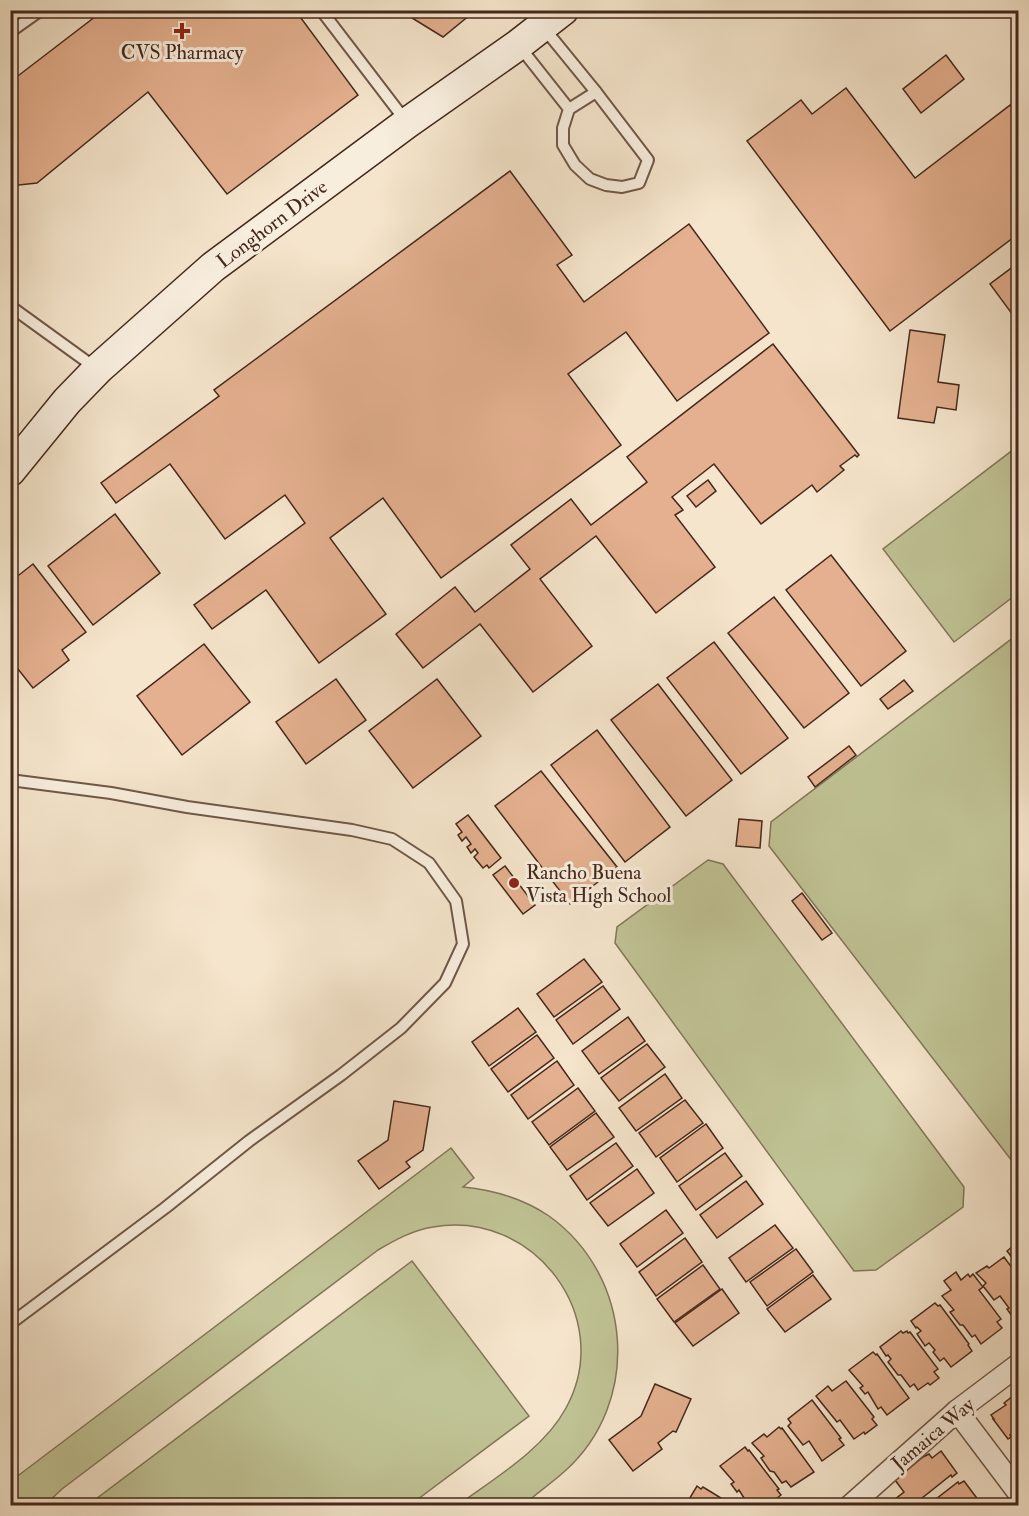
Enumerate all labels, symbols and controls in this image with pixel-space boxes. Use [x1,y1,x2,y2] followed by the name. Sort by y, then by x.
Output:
[175,24,189,38] marker: CVS Pharmacy
[121,40,244,65] place label: CVS Pharmacy
[212,174,332,274] street label: Longhorn Drive
[526,860,671,908] place label: Rancho Buena Vista High School
[507,876,521,890] marker: Rancho Buena Vista High School
[886,1391,981,1477] street label: Jamaica Way

